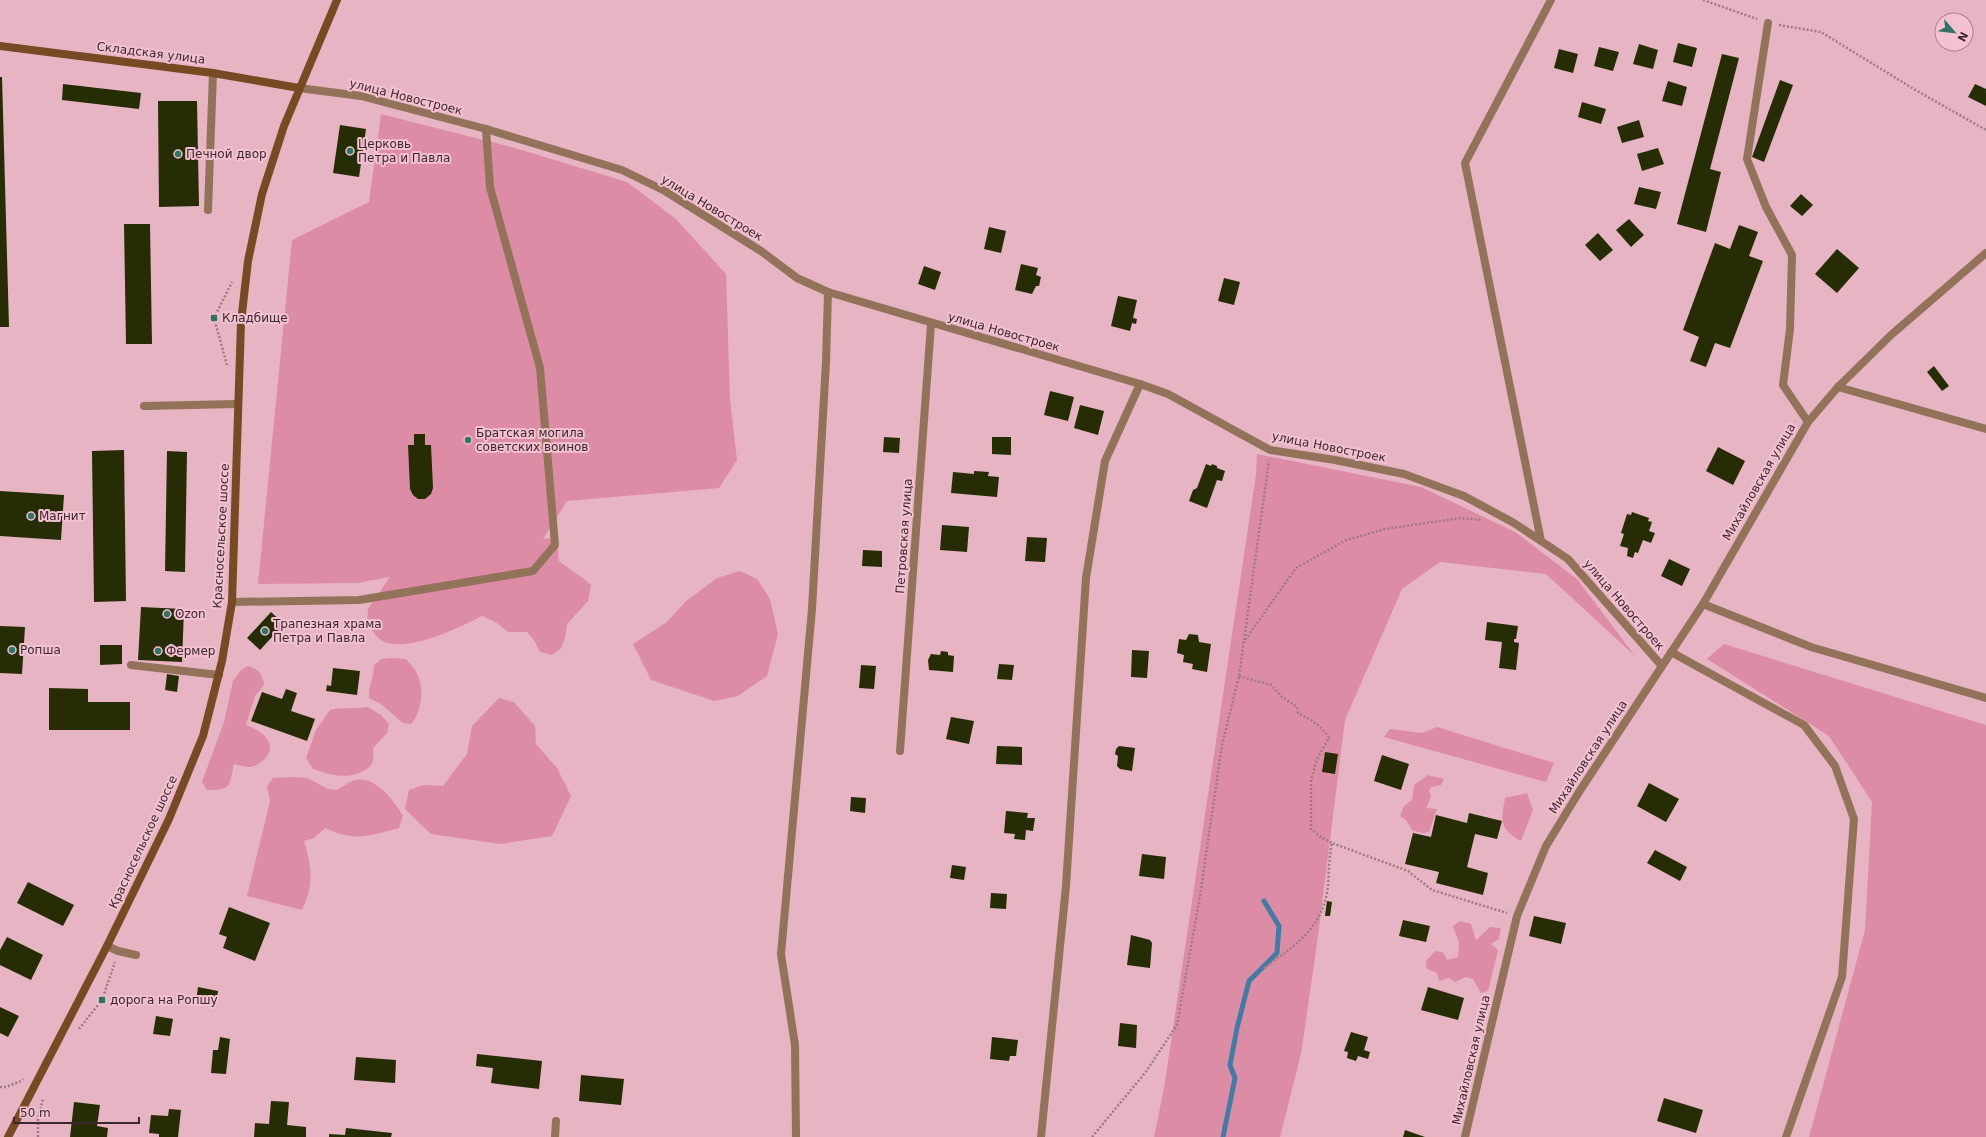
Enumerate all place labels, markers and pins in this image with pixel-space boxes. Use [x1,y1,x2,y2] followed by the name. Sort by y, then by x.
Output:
[358,137,450,165] place label: Церковь Петра и Павла
[345,146,355,156] marker: Церковь Петра и Павла
[186,147,267,161] place label: Печной двор
[173,149,183,159] marker: Печной двор
[222,311,288,325] place label: Кладбище
[209,313,219,323] marker: Кладбище
[476,426,588,454] place label: Братская могила советских воинов
[463,435,473,445] marker: Братская могила советских воинов
[39,509,86,523] place label: Магнит
[26,511,36,521] marker: Магнит
[175,607,206,621] place label: Ozon
[162,609,172,619] marker: Ozon
[272,617,382,645] place label: Трапезная храма Петра и Павла
[260,626,270,636] marker: Трапезная храма Петра и Павла
[20,643,61,657] place label: Ропша
[166,644,215,658] place label: Фермер
[7,645,17,655] marker: Ропша
[153,646,163,656] marker: Фермер
[110,993,218,1007] place label: дорога на Ропшу
[97,995,107,1005] marker: дорога на Ропшу

